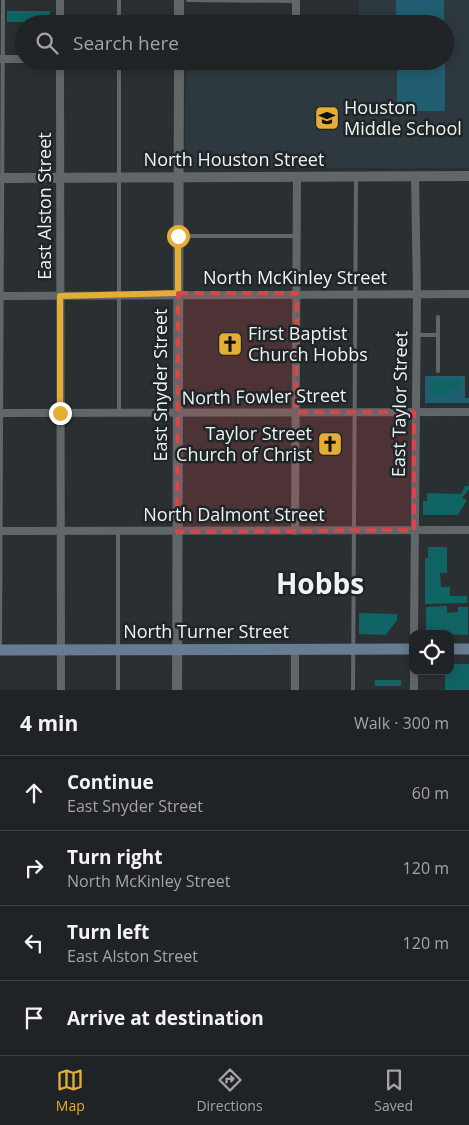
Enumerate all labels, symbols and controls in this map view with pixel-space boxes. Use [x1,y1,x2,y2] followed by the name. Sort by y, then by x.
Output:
[15,15,454,70] search box
[33,29,61,57] icon: search
[73,30,179,56] text: Search here
[344,95,462,140] place label: Houston Middle School
[314,105,340,131] school or university icon: Houston Middle School
[32,132,56,280] street label: East Alston Street
[144,147,324,171] street label: North Houston Street
[167,225,190,248] route start
[203,265,387,289] street label: North McKinley Street
[148,308,172,462] street label: East Snyder Street
[248,321,368,366] place label: First Baptist Church Hobbs
[217,331,243,357] church icon: First Baptist Church Hobbs
[386,331,412,477] street label: East Taylor Street
[181,383,347,409] street label: North Fowler Street
[49,402,72,425] route end
[176,421,312,466] place label: Taylor Street Church of Christ
[317,431,343,457] church icon: Taylor Street Church of Christ
[143,502,325,526] street label: North Dalmont Street
[276,564,364,602] district label: Hobbs
[123,619,289,643] street label: North Turner Street
[409,630,454,675] map controls
[409,630,454,675] button: locate
[20,709,78,737] text: 4 min
[354,712,449,734] text: Walk · 300 m
[67,769,154,795] text: Continue
[20,779,48,807] icon: ahead
[412,782,449,804] text: 60 m
[67,795,203,817] text: East Snyder Street
[67,844,162,870] text: Turn right
[20,854,48,882] icon: right
[403,857,449,879] text: 120 m
[67,870,230,892] text: North McKinley Street
[67,919,149,945] text: Turn left
[20,929,48,957] icon: left
[403,932,449,954] text: 120 m
[67,945,198,967] text: East Alston Street
[20,1004,48,1032] icon: arrive
[67,1005,264,1031] text: Arrive at destination
[56,1066,85,1115] tab: Map
[196,1066,263,1115] tab: Directions
[374,1066,413,1115] tab: Saved

